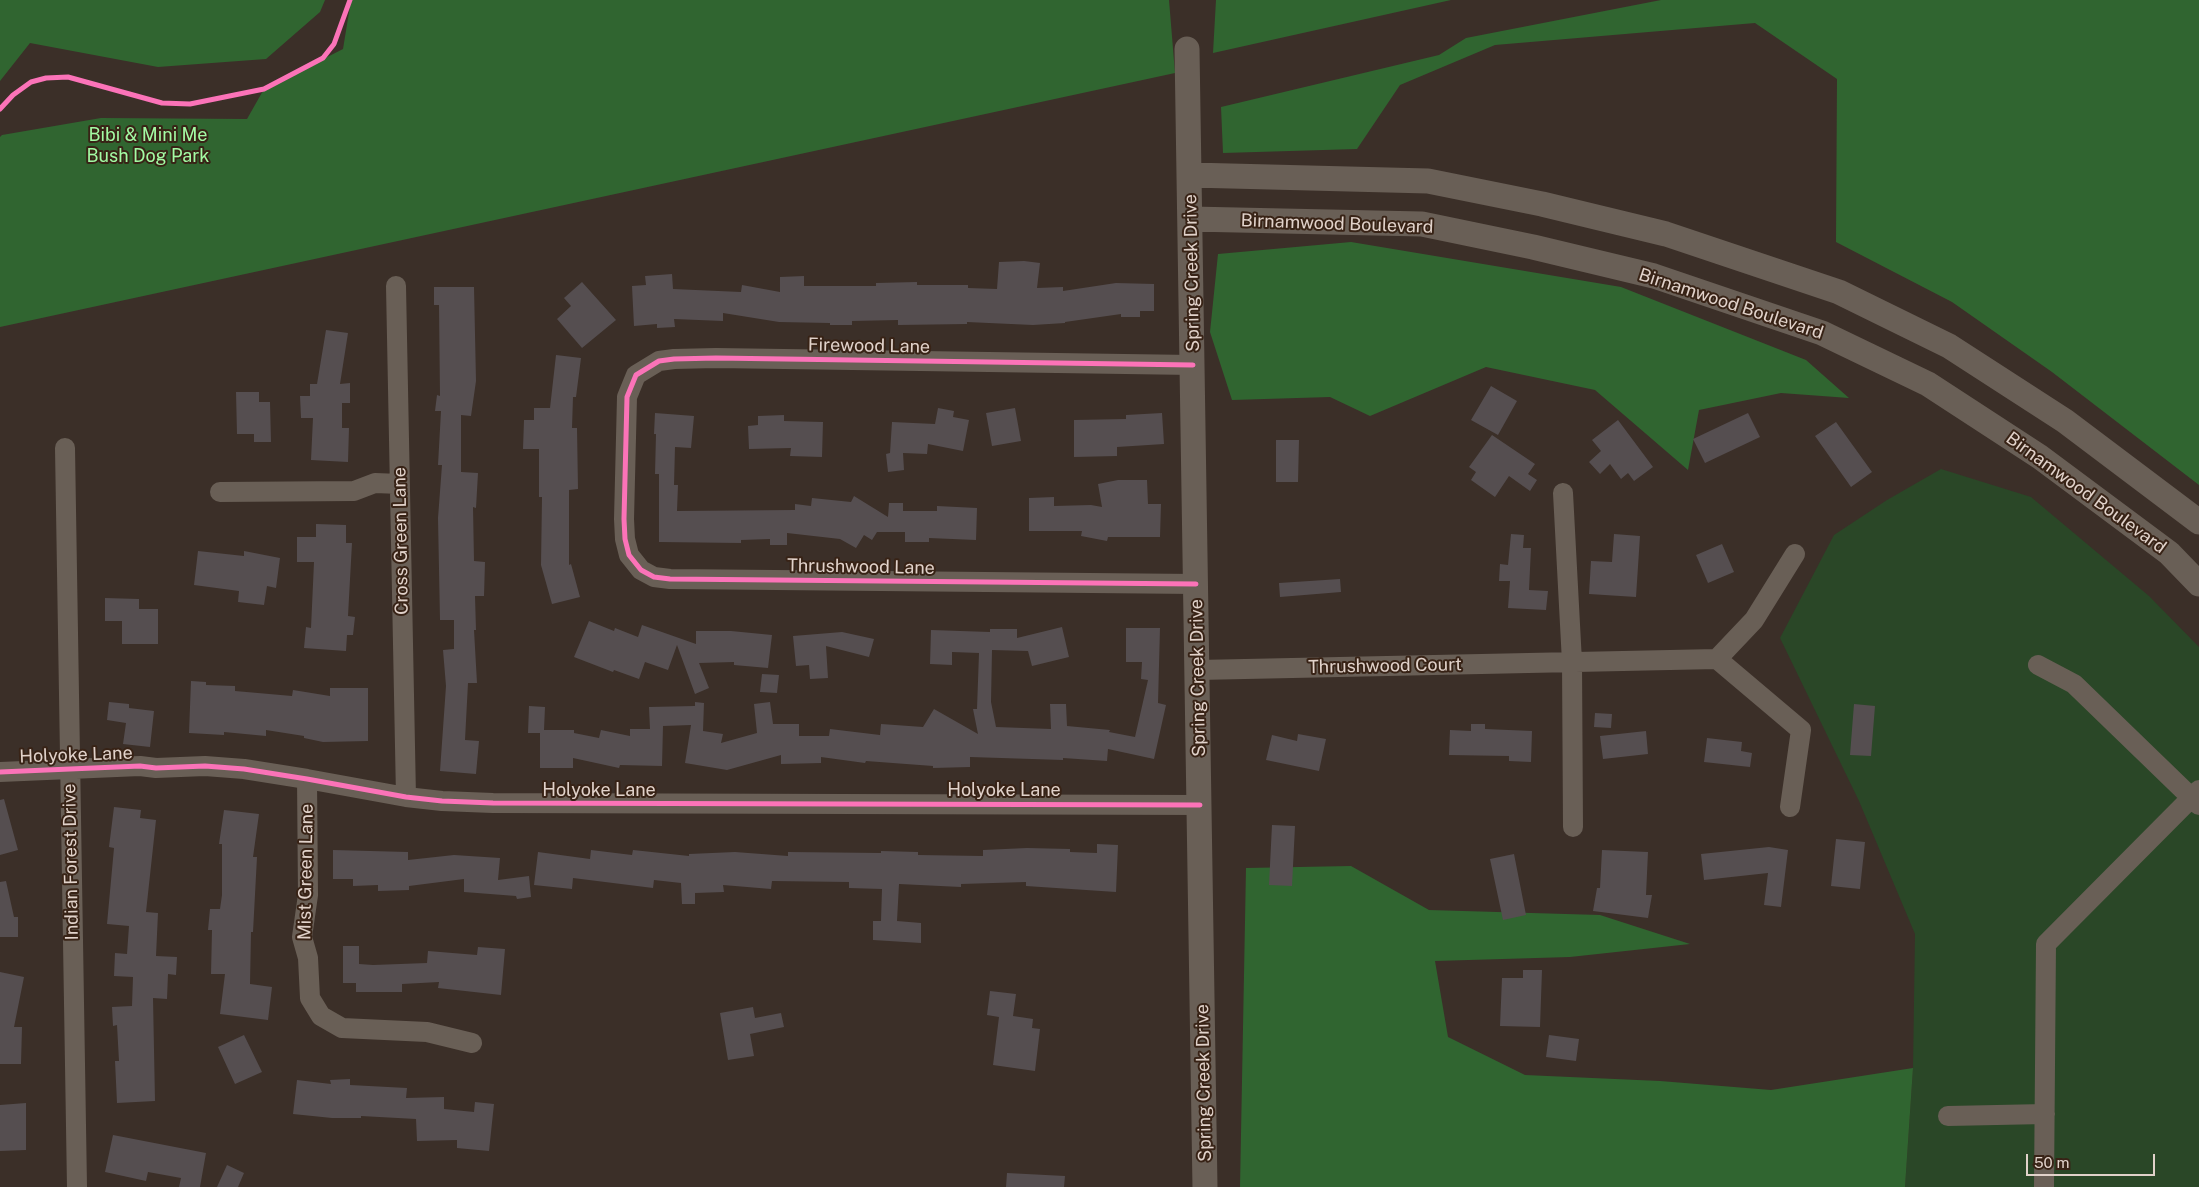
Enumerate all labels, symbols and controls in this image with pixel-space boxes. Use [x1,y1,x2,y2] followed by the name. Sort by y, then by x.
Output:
[87,124,209,166] park label: Bibi & Mini Me Bush Dog Park
[1180,194,1204,352] street label: Spring Creek Drive
[1240,210,1434,238] street label: Birnamwood Boulevard
[1636,264,1826,344] street label: Birnamwood Boulevard
[808,334,930,358] street label: Firewood Lane
[2002,428,2170,558] street label: Birnamwood Boulevard
[389,467,413,615] street label: Cross Green Lane
[787,555,935,579] street label: Thrushwood Lane
[1186,599,1210,757] street label: Spring Creek Drive
[1308,654,1462,678] street label: Thrushwood Court
[19,742,133,768] street label: Holyoke Lane
[542,779,656,801] street label: Holyoke Lane
[947,779,1061,801] street label: Holyoke Lane
[59,784,83,940] street label: Indian Forest Drive
[294,804,318,940] street label: Mist Green Lane
[1192,1004,1216,1162] street label: Spring Creek Drive
[2029,1144,2158,1176] scale bar
[2034,1154,2069,1171] text: 50 m

